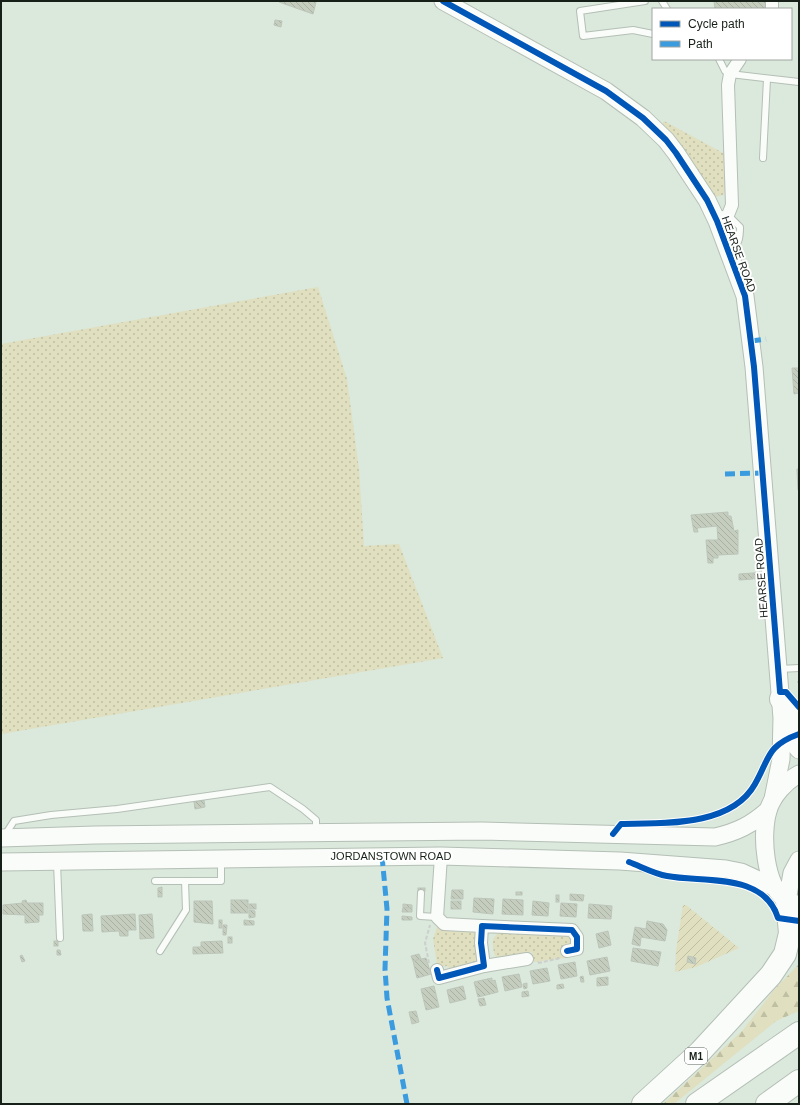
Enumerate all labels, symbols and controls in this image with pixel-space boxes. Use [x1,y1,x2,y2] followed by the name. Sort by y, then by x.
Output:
[652,8,792,60] legend
[688,17,745,31] text: Cycle path
[688,37,713,51] text: Path
[720,214,758,294] street label: HEARSE ROAD
[752,538,770,618] street label: HEARSE ROAD
[331,850,451,862] street label: JORDANSTOWN ROAD
[685,1048,707,1064] road number: M1

